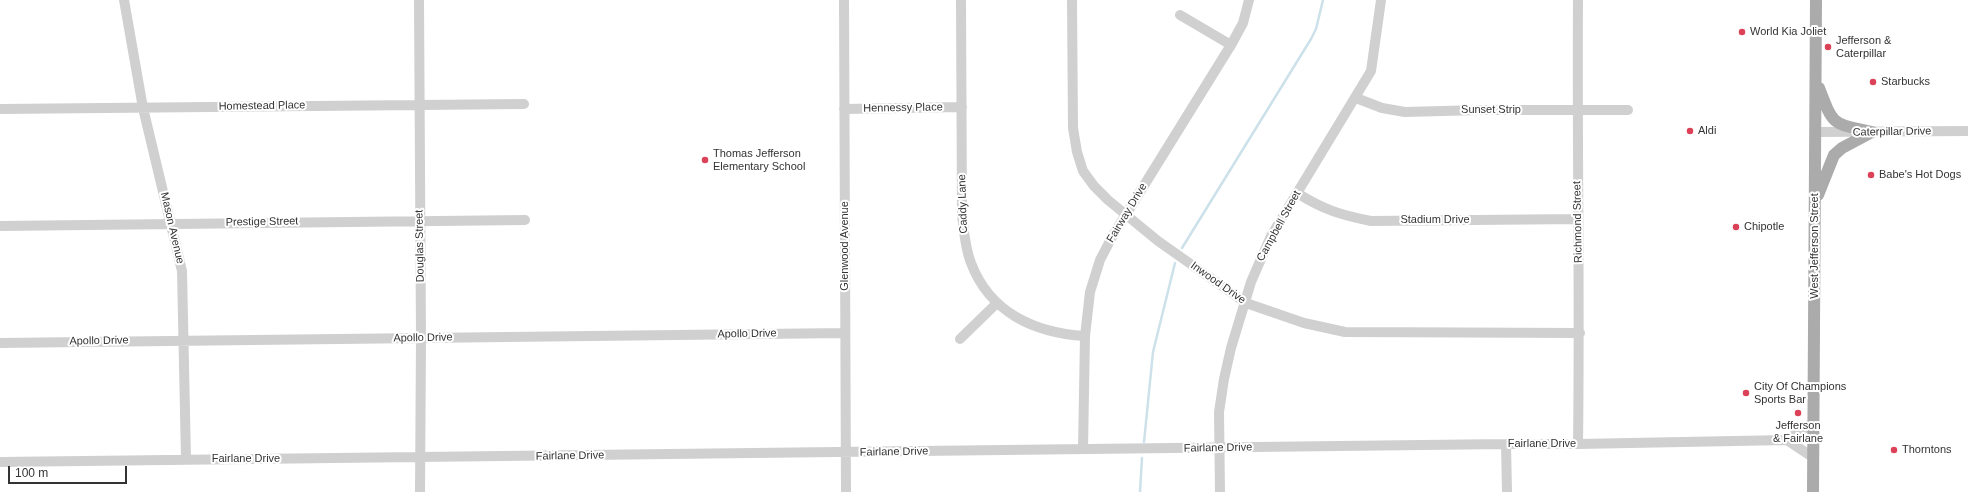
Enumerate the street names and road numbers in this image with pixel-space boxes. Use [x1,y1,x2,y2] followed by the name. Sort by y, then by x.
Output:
[218,99,306,113] street label: Homestead Place
[863,101,943,115] street label: Hennessy Place
[1461,103,1521,117] street label: Sunset Strip
[1852,125,1932,139] street label: Caterpillar Drive
[955,174,971,234] street label: Caddy Lane
[1104,181,1150,245] street label: Fairway Drive
[1571,181,1585,263] street label: Richmond Street
[1254,188,1304,264] street label: Campbell Street
[157,191,187,265] street label: Mason Avenue
[1808,193,1822,299] street label: West Jefferson Street
[838,201,852,291] street label: Glenwood Avenue
[413,210,427,282] street label: Douglas Street
[1400,213,1470,227] street label: Stadium Drive
[226,215,298,229] street label: Prestige Street
[1188,259,1248,307] street label: Inwood Drive
[717,327,777,341] street label: Apollo Drive
[393,331,453,345] street label: Apollo Drive
[69,334,129,348] street label: Apollo Drive
[1508,437,1576,451] street label: Fairlane Drive
[1184,441,1252,455] street label: Fairlane Drive
[860,445,928,459] street label: Fairlane Drive
[536,449,604,463] street label: Fairlane Drive
[212,452,280,466] street label: Fairlane Drive

